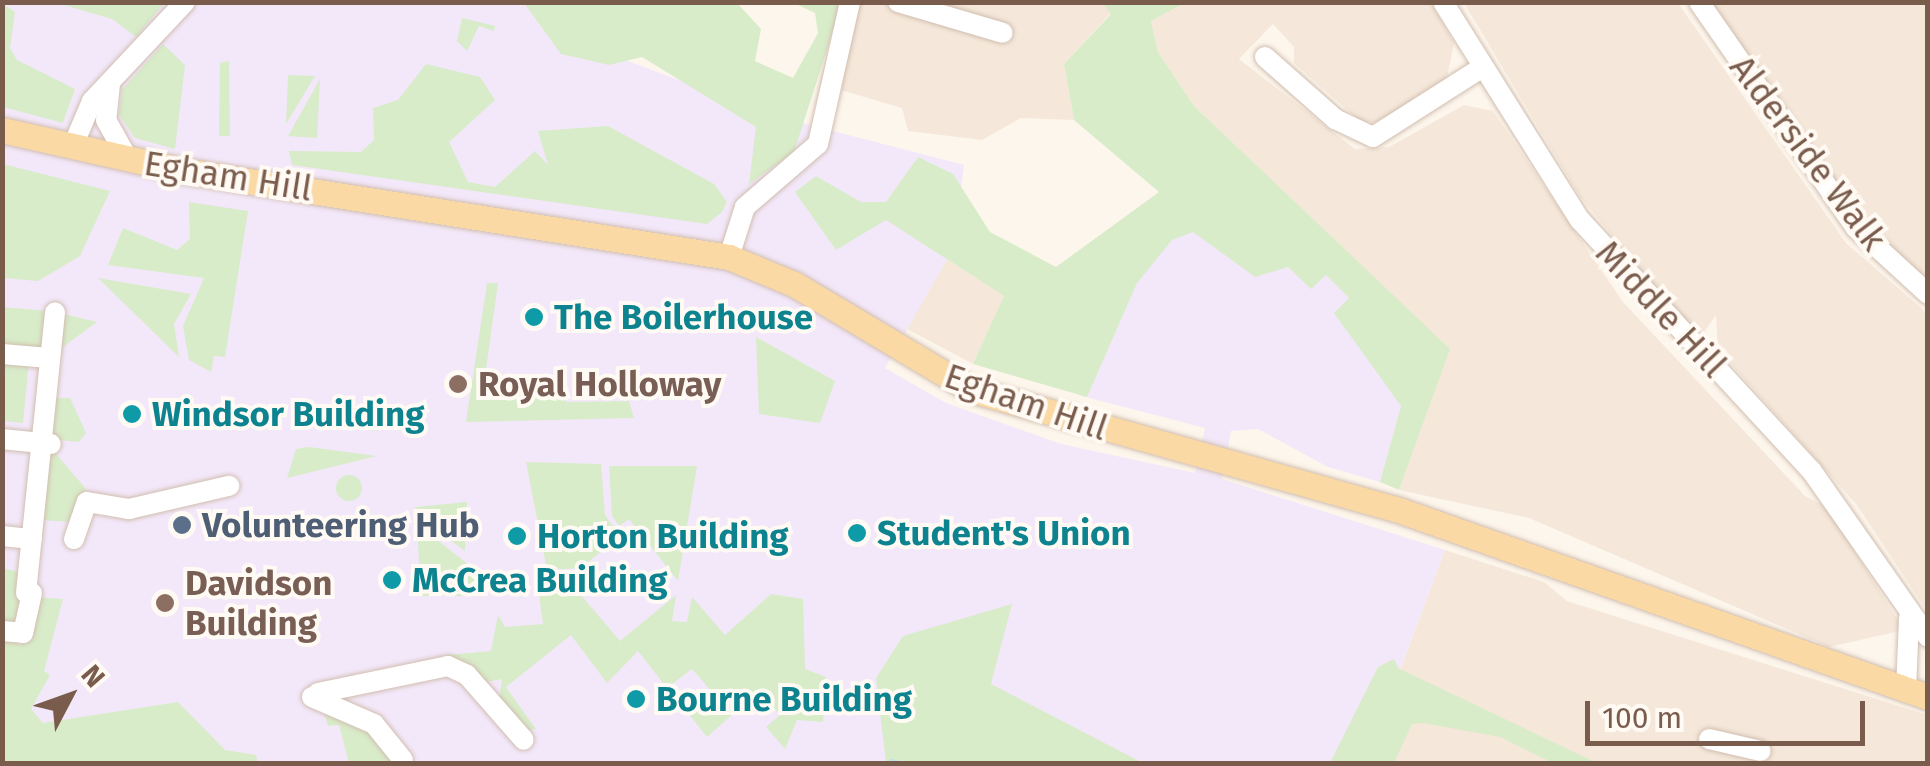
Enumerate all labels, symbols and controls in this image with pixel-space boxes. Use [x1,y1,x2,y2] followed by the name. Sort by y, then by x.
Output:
[1721,47,1895,259] street label: Alderside Walk
[141,142,315,210] street label: Egham Hill
[1587,232,1735,386] street label: Middle Hill
[554,296,813,338] place label: The Boilerhouse
[523,306,545,328] marker: The Boilerhouse
[939,355,1113,449] street label: Egham Hill
[478,363,721,405] place label: Royal Holloway
[447,373,469,395] marker: Royal Holloway
[152,393,424,435] place label: Windsor Building
[121,403,143,425] marker: Windsor Building
[202,504,480,546] place label: Volunteering Hub
[877,512,1131,554] place label: Student's Union
[171,514,193,536] marker: Volunteering Hub
[537,515,789,557] place label: Horton Building
[846,522,868,544] marker: Student's Union
[506,525,528,547] marker: Horton Building
[412,559,667,601] place label: McCrea Building
[185,562,332,644] place label: Davidson Building
[381,569,403,591] marker: McCrea Building
[154,592,176,614] marker: Davidson Building
[20,646,120,746] north arrow
[74,658,112,694] text: N
[656,678,912,720] place label: Bourne Building
[1590,681,1870,743] scale bar
[625,688,647,710] marker: Bourne Building
[1602,700,1682,736] text: 100 m

